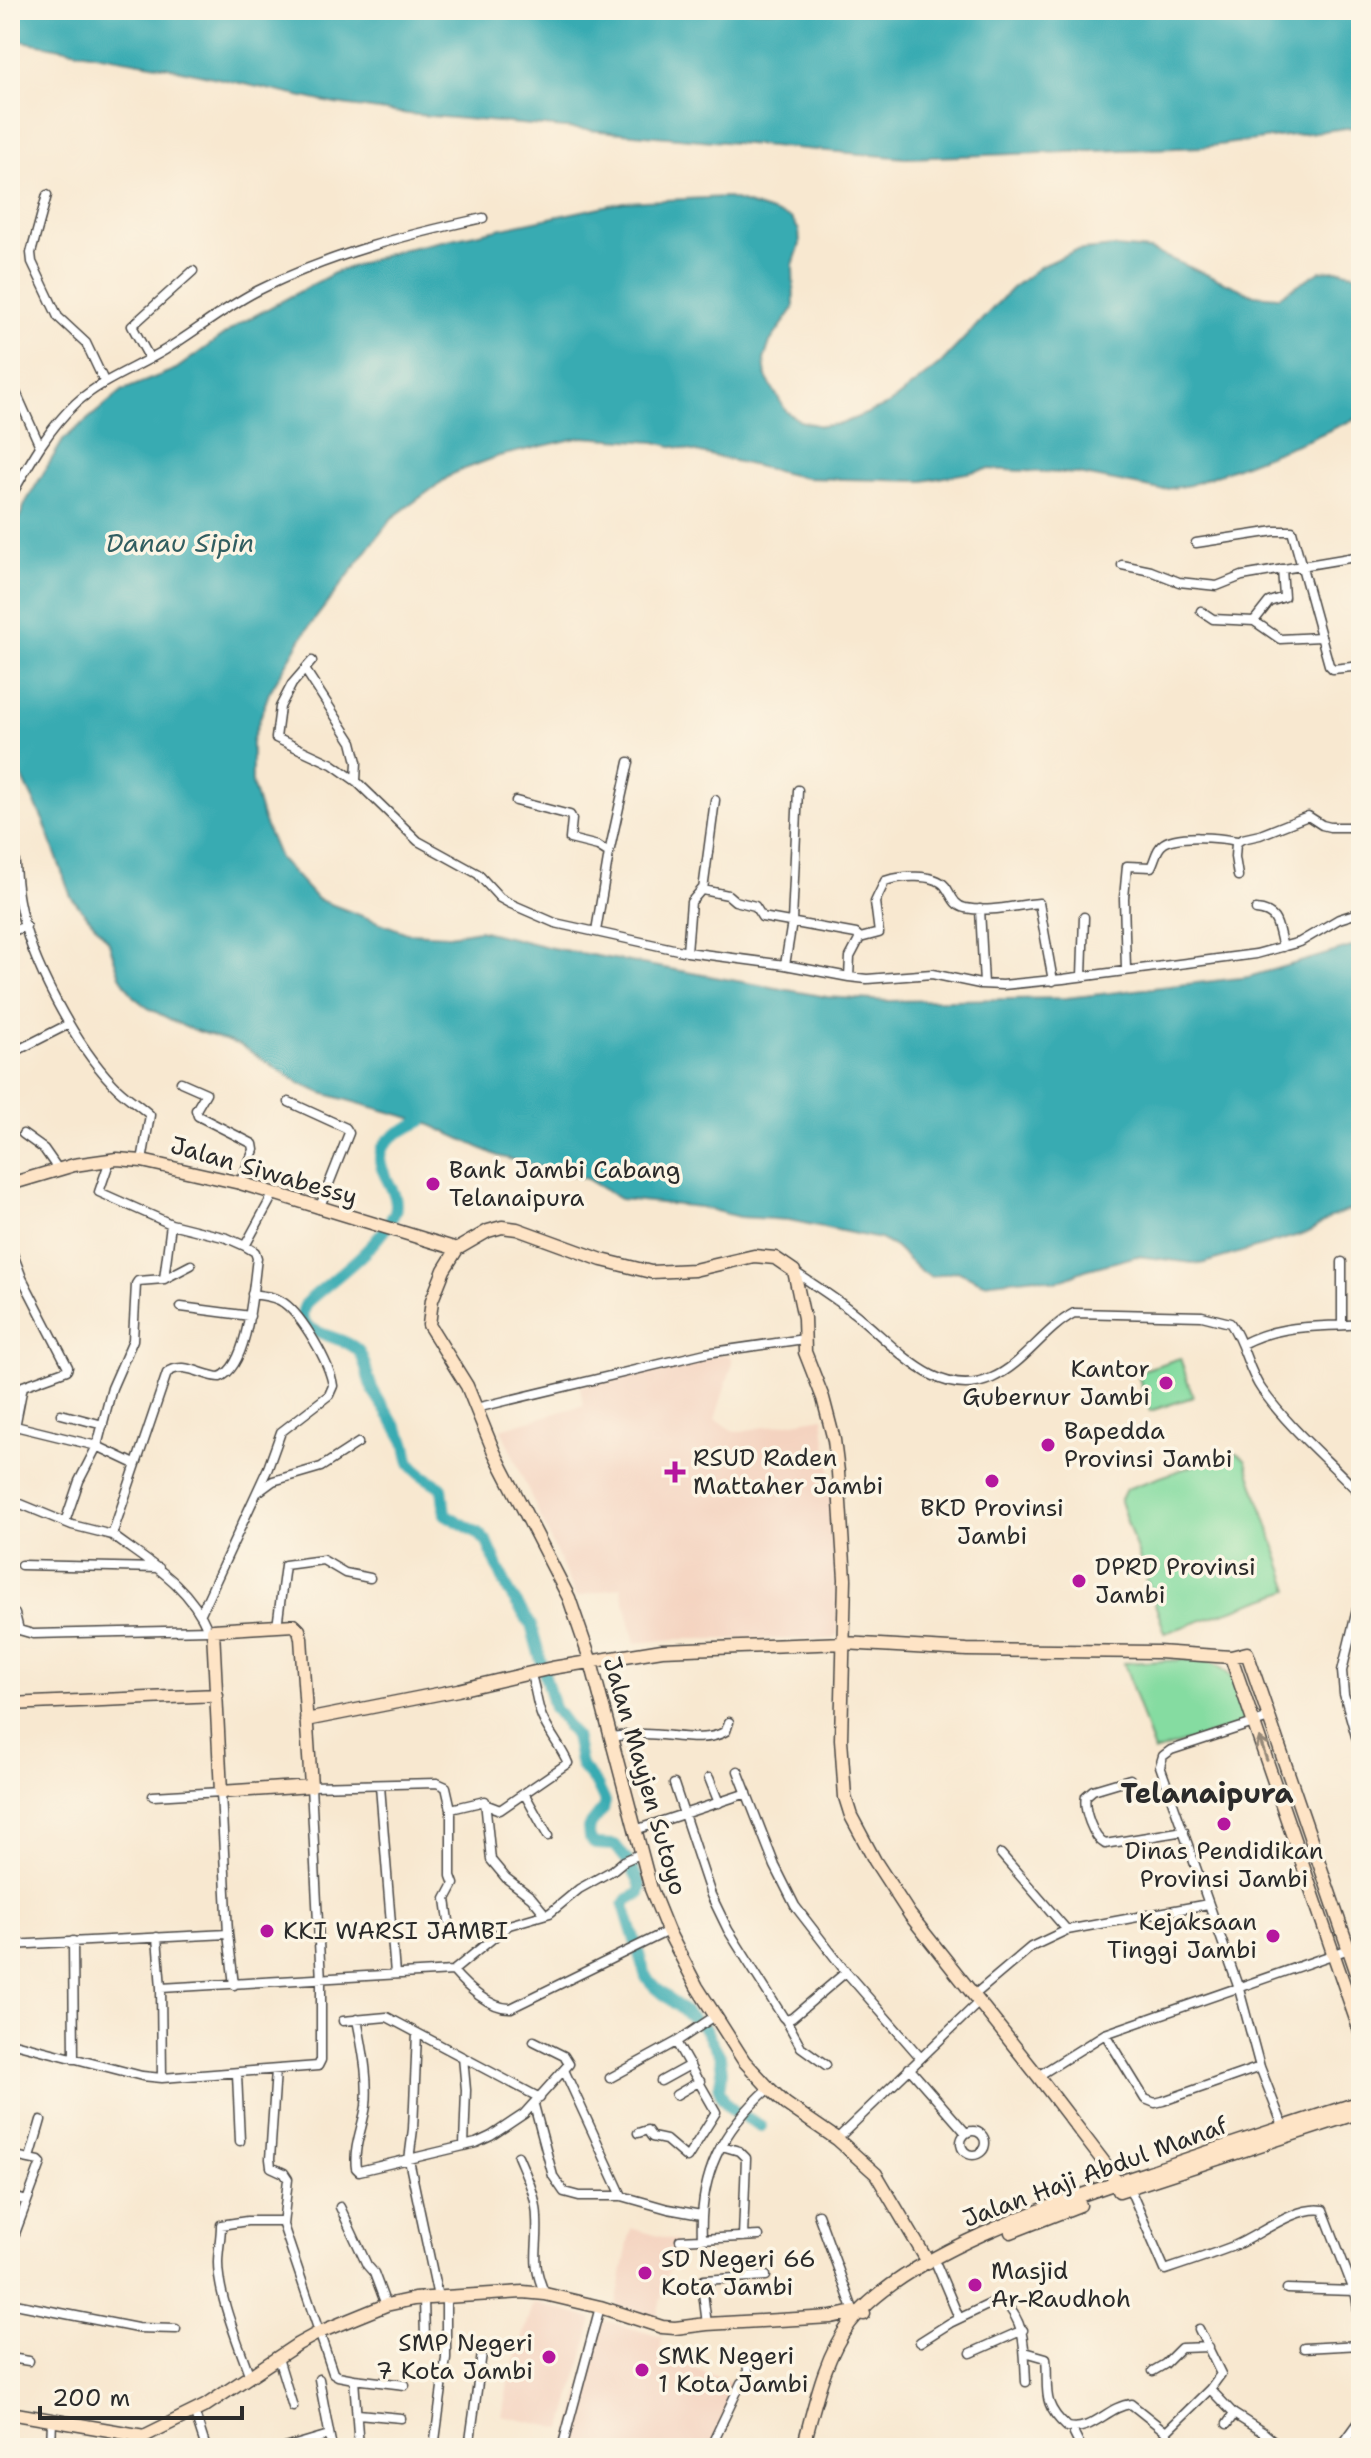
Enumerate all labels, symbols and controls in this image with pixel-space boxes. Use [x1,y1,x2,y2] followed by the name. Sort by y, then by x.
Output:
[106,525,254,560] water label: Danau Sipin
[167,1129,361,1213] street label: Jalan Siwabessy
[449,1154,681,1214] place label: Bank Jambi Cabang Telanaipura
[424,1175,442,1193] marker: Bank Jambi Cabang Telanaipura
[962,1353,1150,1413] place label: Kantor Gubernur Jambi
[1157,1374,1175,1392] marker: Kantor Gubernur Jambi
[1064,1415,1233,1475] place label: Bapedda Provinsi Jambi
[1039,1436,1057,1454] marker: Bapedda Provinsi Jambi
[693,1442,883,1502] place label: RSUD Raden Mattaher Jambi
[664,1461,686,1483] marker: RSUD Raden Mattaher Jambi
[983,1472,1001,1490] marker: BKD Provinsi Jambi
[920,1492,1064,1552] place label: BKD Provinsi Jambi
[1095,1551,1256,1611] place label: DPRD Provinsi Jambi
[1070,1572,1088,1590] marker: DPRD Provinsi Jambi
[596,1653,694,1899] street label: Jalan Mayjen Sutoyo
[1254,1736,1269,1761] one-way arrow
[1120,1774,1294,1812] district label: Telanaipura
[1215,1815,1233,1833] marker: Dinas Pendidikan Provinsi Jambi
[1125,1835,1323,1895] place label: Dinas Pendidikan Provinsi Jambi
[1107,1906,1257,1966] place label: Kejaksaan Tinggi Jambi
[283,1915,508,1947] place label: KKI WARSI JAMBI
[258,1922,276,1940] marker: KKI WARSI JAMBI
[1264,1927,1282,1945] marker: Kejaksaan Tinggi Jambi
[958,2109,1233,2235] street label: Jalan Haji Abdul Manaf
[661,2243,816,2303] place label: SD Negeri 66 Kota Jambi
[991,2255,1131,2315] place label: Masjid Ar-Raudhoh
[636,2264,654,2282] marker: SD Negeri 66 Kota Jambi
[966,2276,984,2294] marker: Masjid Ar-Raudhoh
[376,2327,533,2387] place label: SMP Negeri 7 Kota Jambi
[658,2340,809,2400] place label: SMK Negeri 1 Kota Jambi
[540,2348,558,2366] marker: SMP Negeri 7 Kota Jambi
[633,2361,651,2379] marker: SMK Negeri 1 Kota Jambi
[40,2370,242,2420] scale bar
[52,2382,130,2414] text: 200 m

